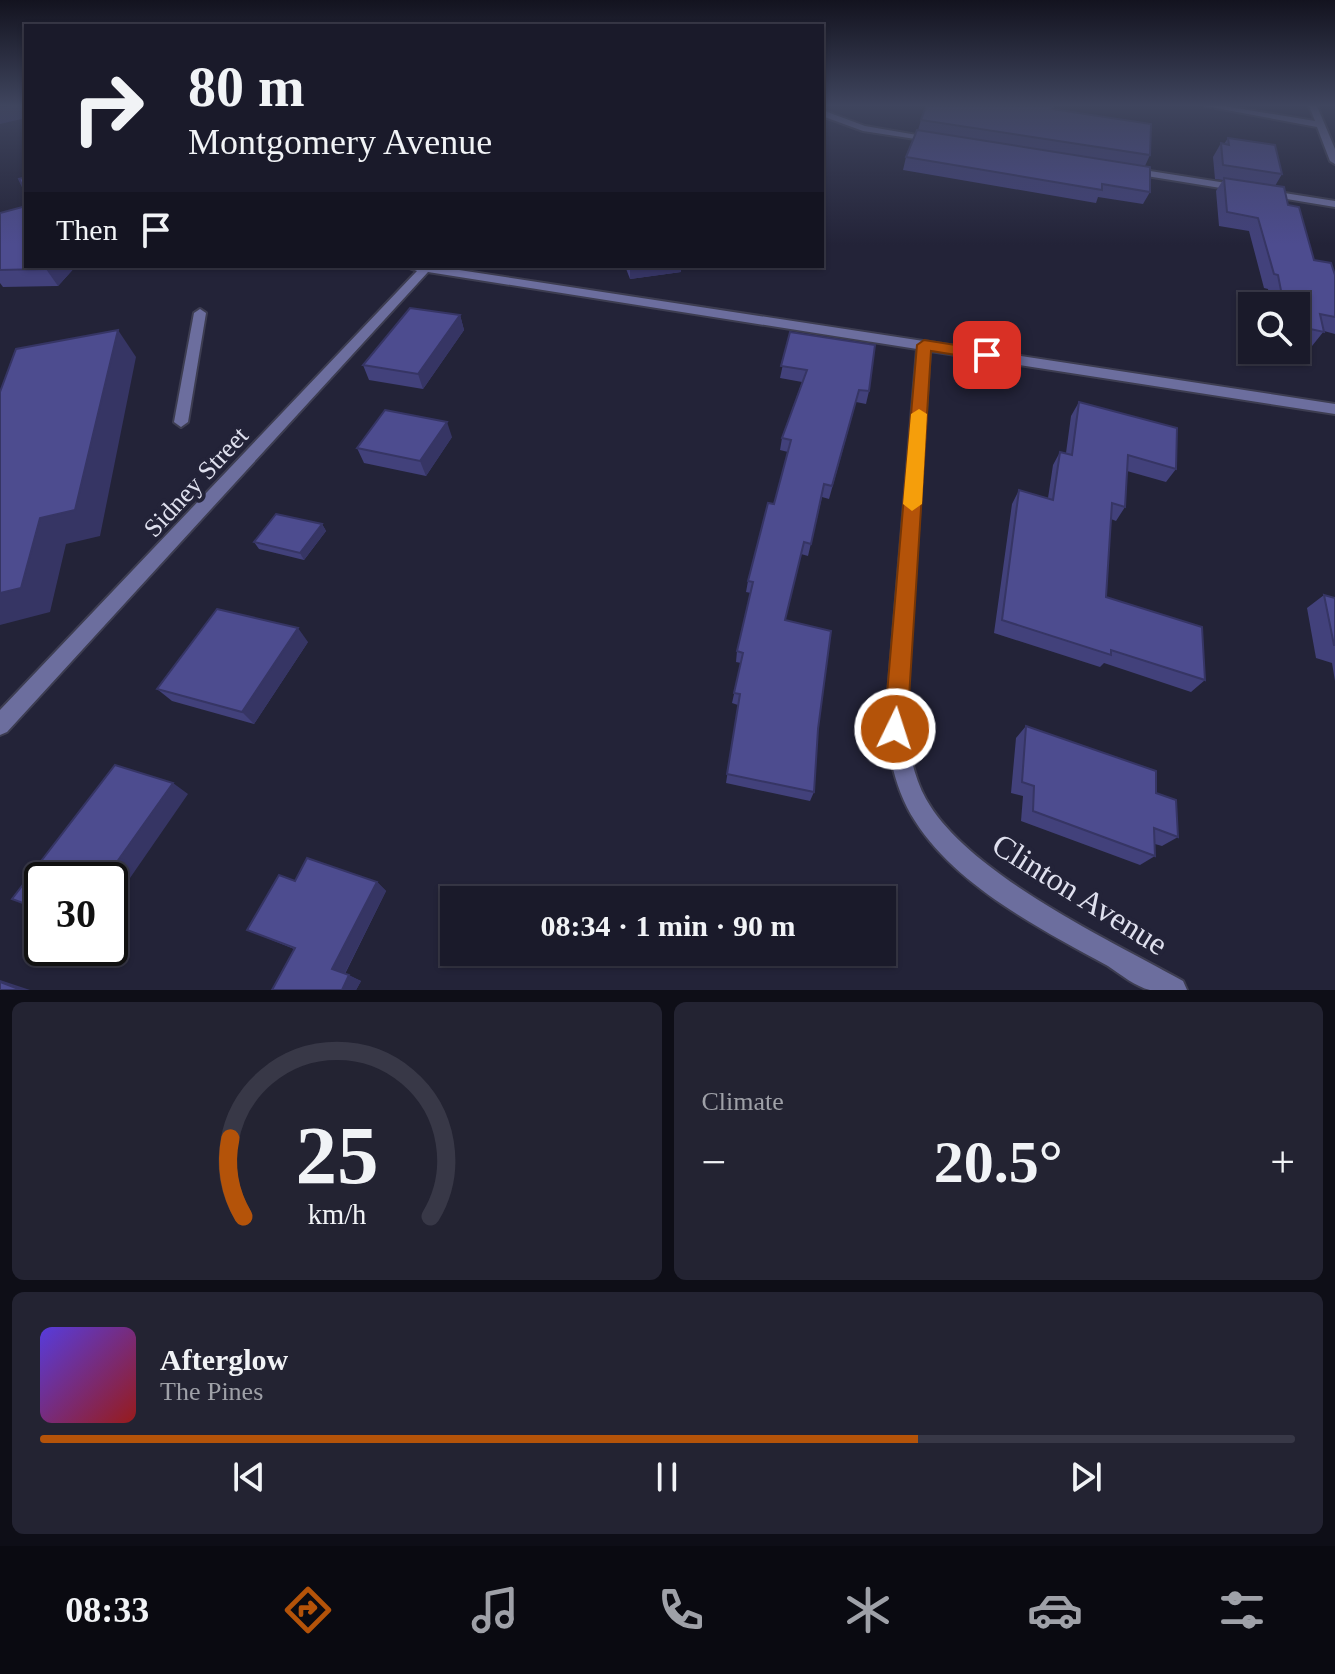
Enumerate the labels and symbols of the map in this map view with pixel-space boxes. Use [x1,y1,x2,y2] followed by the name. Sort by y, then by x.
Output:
[953,321,1021,389] pin
[138,421,255,543] street label: Sidney Street
[853,687,937,771] position arrow
[986,826,1174,962] street label: Clinton Avenue
[24,862,128,966] speed limit sign: 30

